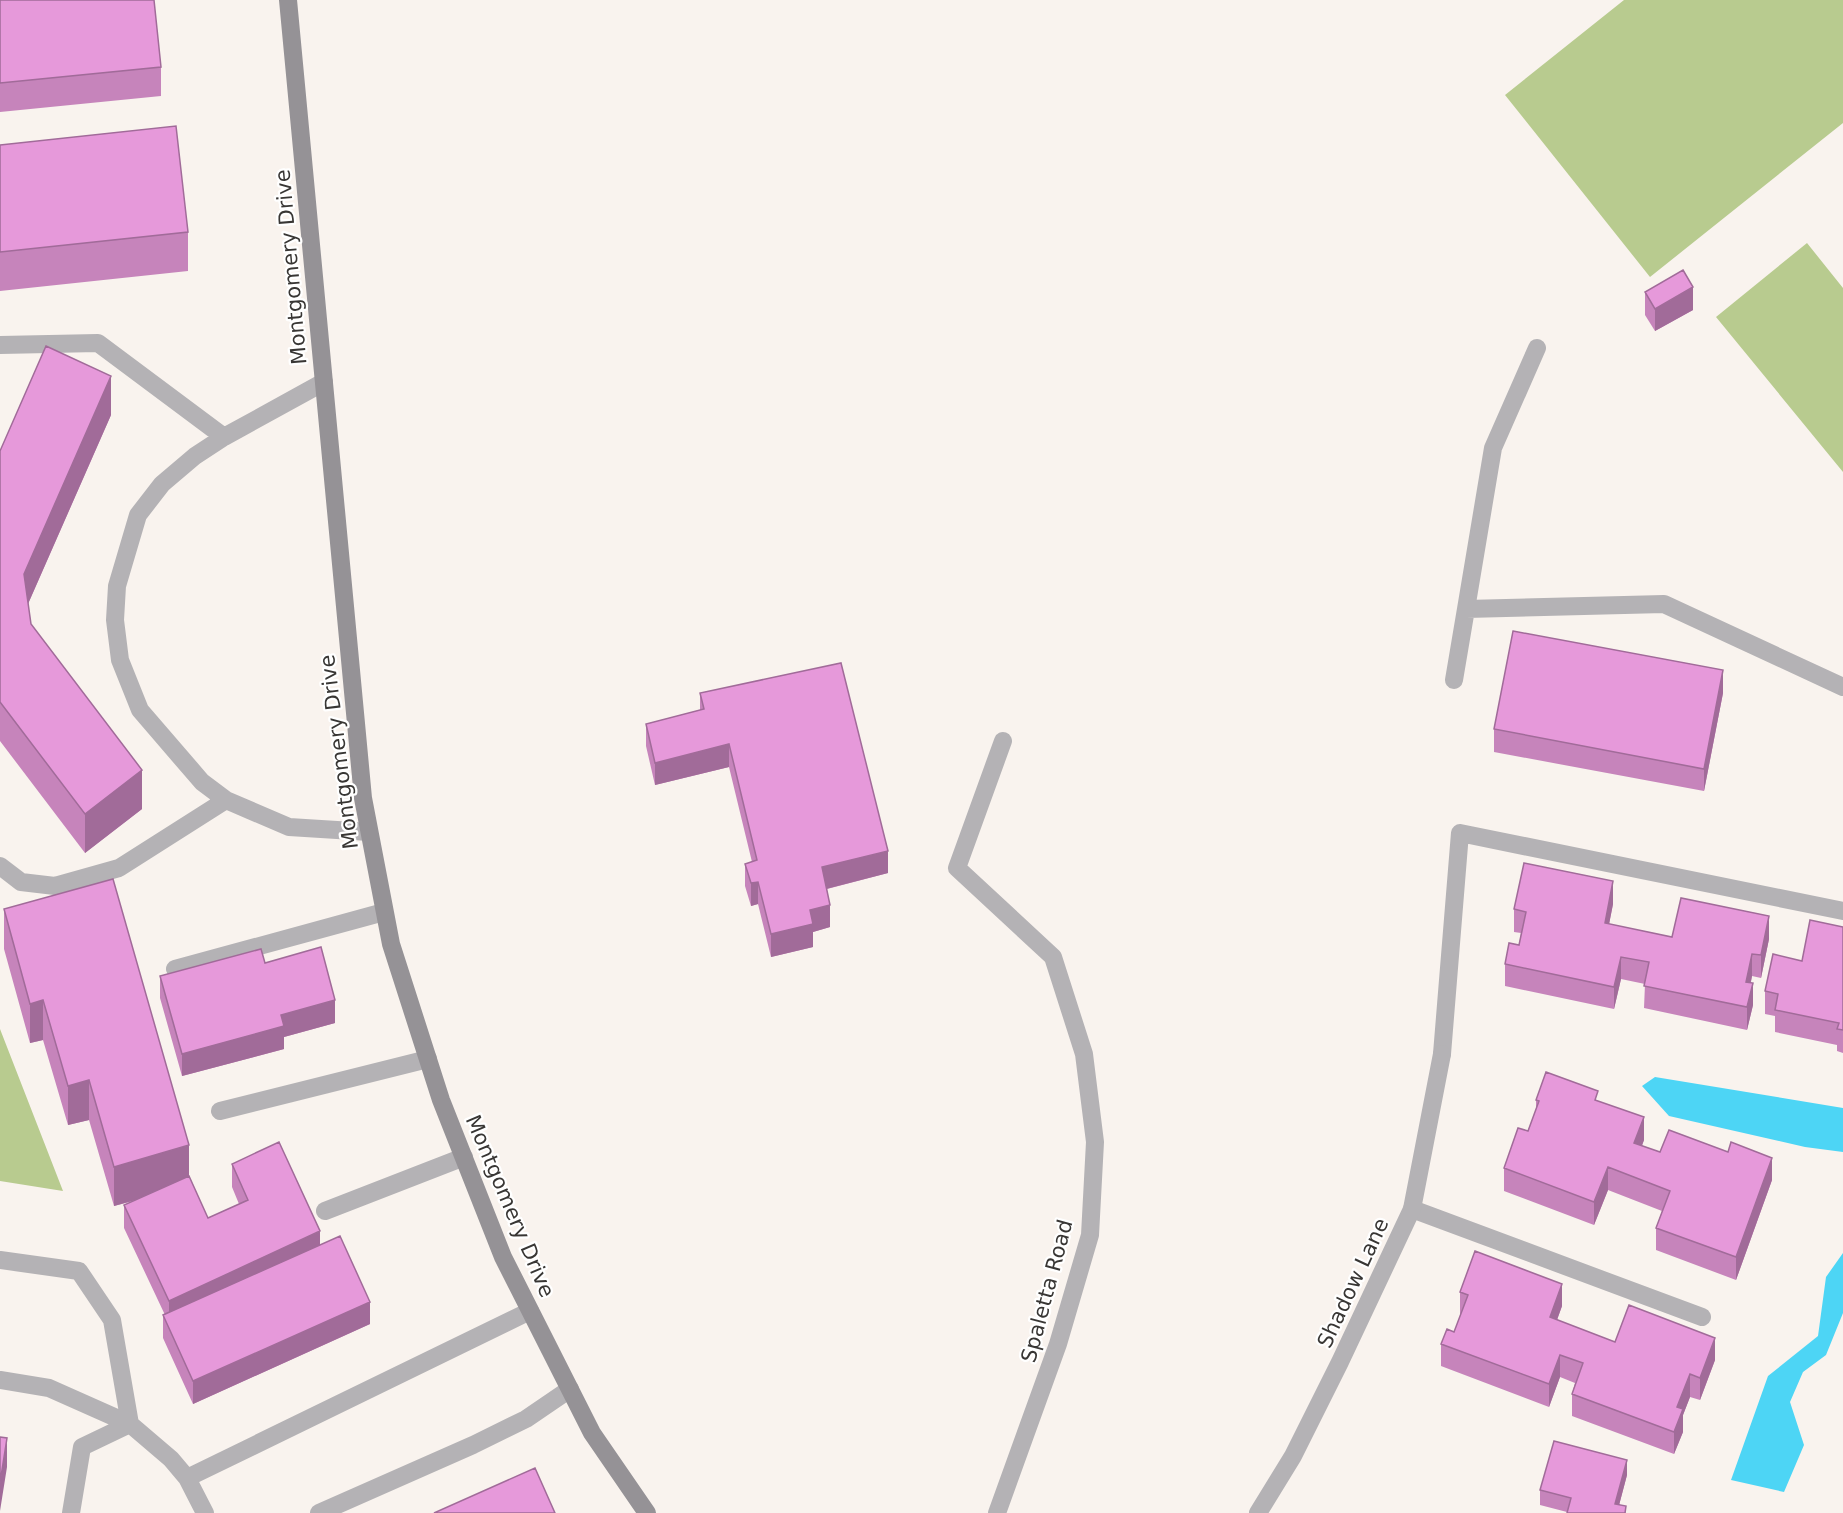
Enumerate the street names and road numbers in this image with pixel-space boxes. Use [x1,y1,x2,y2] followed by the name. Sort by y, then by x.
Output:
[271,168,311,366] street label: Montgomery Drive
[315,653,363,851] street label: Montgomery Drive
[461,1111,559,1301] street label: Montgomery Drive
[1312,1214,1394,1352] street label: Shadow Lane
[1016,1217,1078,1365] street label: Spaletta Road

